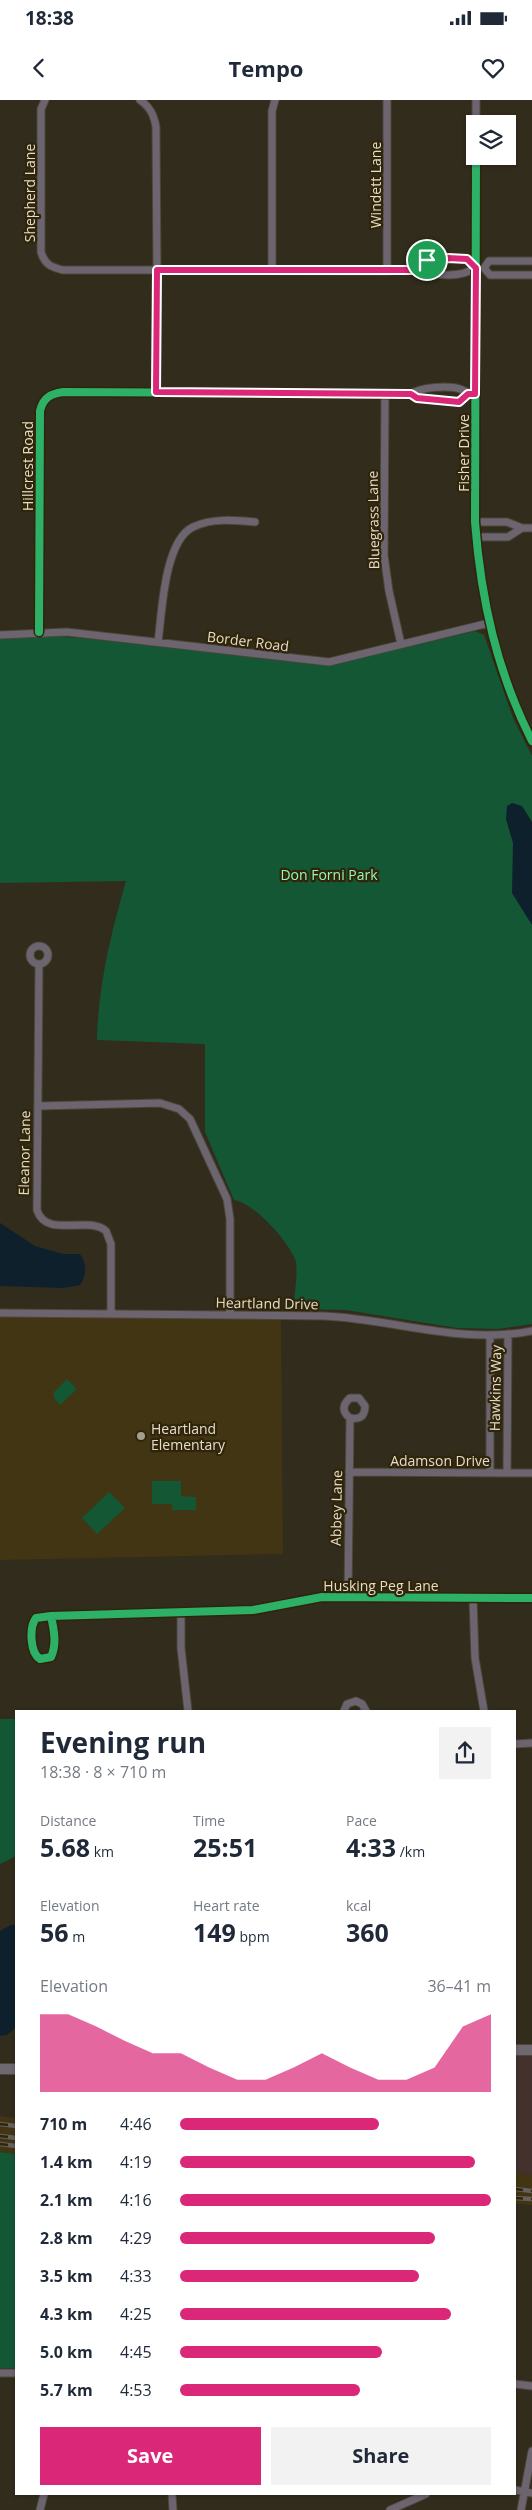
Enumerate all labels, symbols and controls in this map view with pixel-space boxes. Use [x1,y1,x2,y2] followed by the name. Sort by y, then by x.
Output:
[25,5,74,31] text: 18:38
[229,53,303,83] text: Tempo
[25,54,53,82] icon: back
[479,54,507,82] icon: heart
[466,115,516,165] map controls
[466,115,516,165] button: layers
[366,142,385,228] street label: Windett Lane
[20,144,39,242] street label: Shepherd Lane
[406,239,448,281] pin
[413,246,441,274] icon: arrive
[454,414,473,492] street label: Fisher Drive
[18,421,37,511] street label: Hillcrest Road
[363,470,383,569] street label: Bluegrass Lane
[206,627,290,655] street label: Border Road
[280,865,378,884] park label: Don Forni Park
[14,1110,34,1196] street label: Eleanor Lane
[215,1293,319,1313] street label: Heartland Drive
[485,1344,505,1431] street label: Hawkins Way
[151,1419,226,1454] place label: Heartland Elementary
[135,1430,147,1442] marker: Heartland Elementary
[390,1451,490,1470] street label: Adamson Drive
[326,1470,346,1546] street label: Abbey Lane
[323,1576,439,1595] street label: Husking Peg Lane
[40,1723,206,1761] text: Evening run
[439,1727,491,1779] button: share
[40,1761,166,1783] text: 18:38 · 8 × 710 m
[40,1811,96,1830] text: Distance
[193,1811,225,1830] text: Time
[346,1811,377,1830] text: Pace
[40,1830,90,1864] text: 5.68
[193,1830,257,1864] text: 25:51
[346,1830,396,1864] text: 4:33
[90,1842,114,1861] text: km
[396,1842,425,1861] text: /km
[40,1896,99,1915] text: Elevation
[193,1896,260,1915] text: Heart rate
[346,1896,371,1915] text: kcal
[40,1915,69,1949] text: 56
[193,1915,236,1949] text: 149
[346,1915,389,1949] text: 360
[69,1927,85,1946] text: m
[236,1927,270,1946] text: bpm
[40,1975,108,1997] text: Elevation
[427,1975,491,1997] text: 36–41 m
[40,2113,87,2135] text: 710 m
[120,2113,152,2135] text: 4:46
[40,2151,93,2173] text: 1.4 km
[120,2151,152,2173] text: 4:19
[40,2189,93,2211] text: 2.1 km
[120,2189,152,2211] text: 4:16
[40,2227,93,2249] text: 2.8 km
[120,2227,152,2249] text: 4:29
[40,2265,93,2287] text: 3.5 km
[120,2265,152,2287] text: 4:33
[40,2303,93,2325] text: 4.3 km
[120,2303,152,2325] text: 4:25
[40,2341,93,2363] text: 5.0 km
[120,2341,152,2363] text: 4:45
[40,2379,93,2401] text: 5.7 km
[120,2379,152,2401] text: 4:53
[40,2427,261,2485] button: Save
[271,2427,491,2485] button: Share

